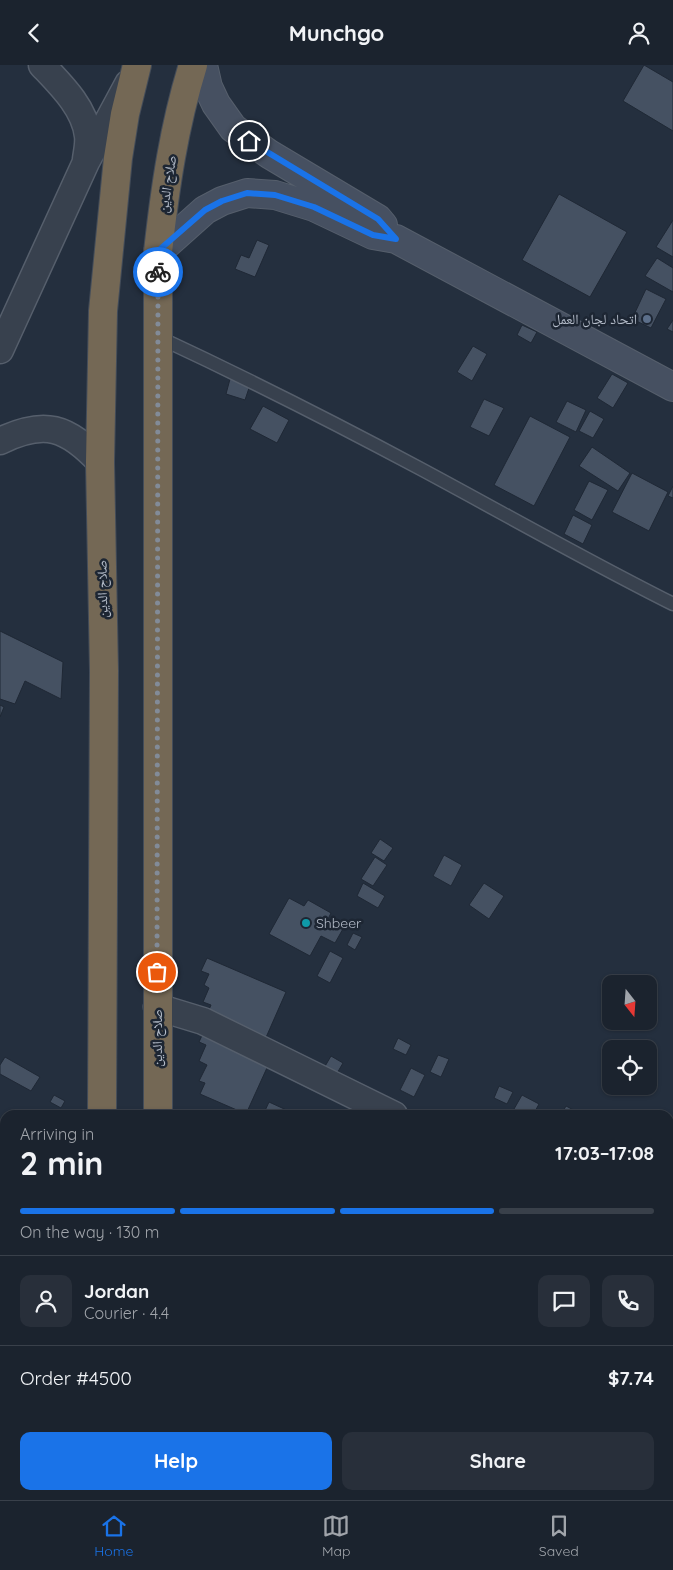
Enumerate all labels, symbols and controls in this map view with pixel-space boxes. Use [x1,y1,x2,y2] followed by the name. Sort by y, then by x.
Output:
[20,19,48,47] icon: back
[289,19,384,47] text: Munchgo
[625,19,653,47] icon: person
[228,120,270,162] pin
[235,127,263,155] icon: home
[154,154,181,214] street label: صلاح الدين
[133,247,183,297] courier
[144,258,172,286] icon: bike
[552,310,637,328] place label: اتحاد لجان العمل
[641,313,653,325] marker: اتحاد لجان العمل
[92,560,113,618] street label: صلاح الدين
[316,914,362,932] place label: Shbeer
[300,917,312,929] marker: Shbeer
[136,951,178,993] pin
[143,958,171,986] icon: bag
[602,975,658,1030] north arrow
[602,975,657,1095] map controls
[148,1009,167,1067] street label: صلاح الدين
[602,1040,657,1095] button: locate
[20,1124,94,1144] text: Arriving in
[555,1141,654,1165] text: 17:03–17:08
[20,1143,103,1183] text: 2 min
[20,1222,159,1242] text: On the way · 130 m
[20,1275,72,1327] button: person
[538,1275,590,1327] button: chat
[602,1275,654,1327] button: phone
[84,1279,149,1303] text: Jordan
[84,1303,169,1323] text: Courier · 4.4
[20,1366,132,1390] text: Order #4500
[608,1366,654,1390] text: $7.74
[20,1432,332,1490] button: Help
[342,1432,654,1490] button: Share
[94,1512,133,1560] tab: Home
[322,1512,350,1560] tab: Map
[539,1512,579,1560] tab: Saved

